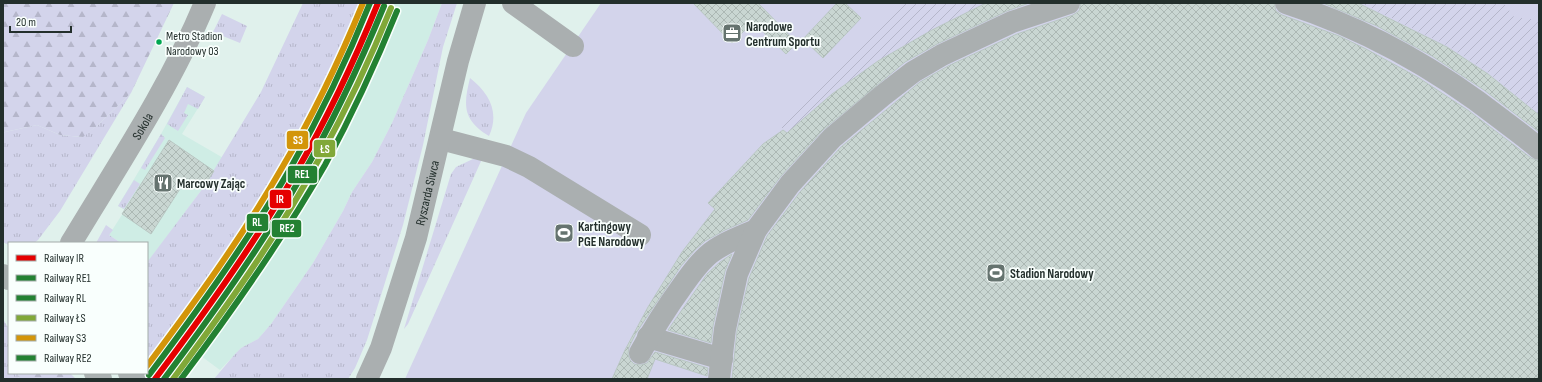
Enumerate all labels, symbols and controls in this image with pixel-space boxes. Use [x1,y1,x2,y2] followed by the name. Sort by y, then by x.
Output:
[10,8,71,34] scale bar
[16,15,36,30] text: 20 m
[746,19,820,50] place label: Narodowe Centrum Sportu
[721,22,743,44] office icon: Narodowe Centrum Sportu
[166,29,222,59] place label: Metro Stadion Narodowy 03
[154,37,164,47] marker: Metro Stadion Narodowy 03
[129,110,157,143] street label: Sokola
[286,130,309,150] line badge: S3
[293,134,303,147] text: S3
[313,139,336,158] line badge: ŁS
[319,143,330,156] text: ŁS
[412,159,443,227] street label: Ryszarda Siwca
[287,165,318,184] line badge: RE1
[295,168,310,181] text: RE1
[152,172,174,194] restaurant icon: Marcowy Zając
[177,176,246,192] place label: Marcowy Zając
[269,189,292,209] line badge: IR
[276,193,285,206] text: IR
[246,213,269,232] line badge: RL
[252,216,263,229] text: RL
[271,219,302,238] line badge: RE2
[578,219,645,250] place label: Kartingowy PGE Narodowy
[280,222,295,235] text: RE2
[553,222,575,244] sports icon: Kartingowy PGE Narodowy
[8,242,148,374] legend
[44,251,85,266] text: Railway IR
[985,262,1007,284] sports icon: Stadion Narodowy
[1010,266,1094,282] place label: Stadion Narodowy
[44,271,92,286] text: Railway RE1
[44,291,87,306] text: Railway RL
[44,311,86,326] text: Railway ŁS
[44,331,86,346] text: Railway S3
[44,351,92,366] text: Railway RE2

